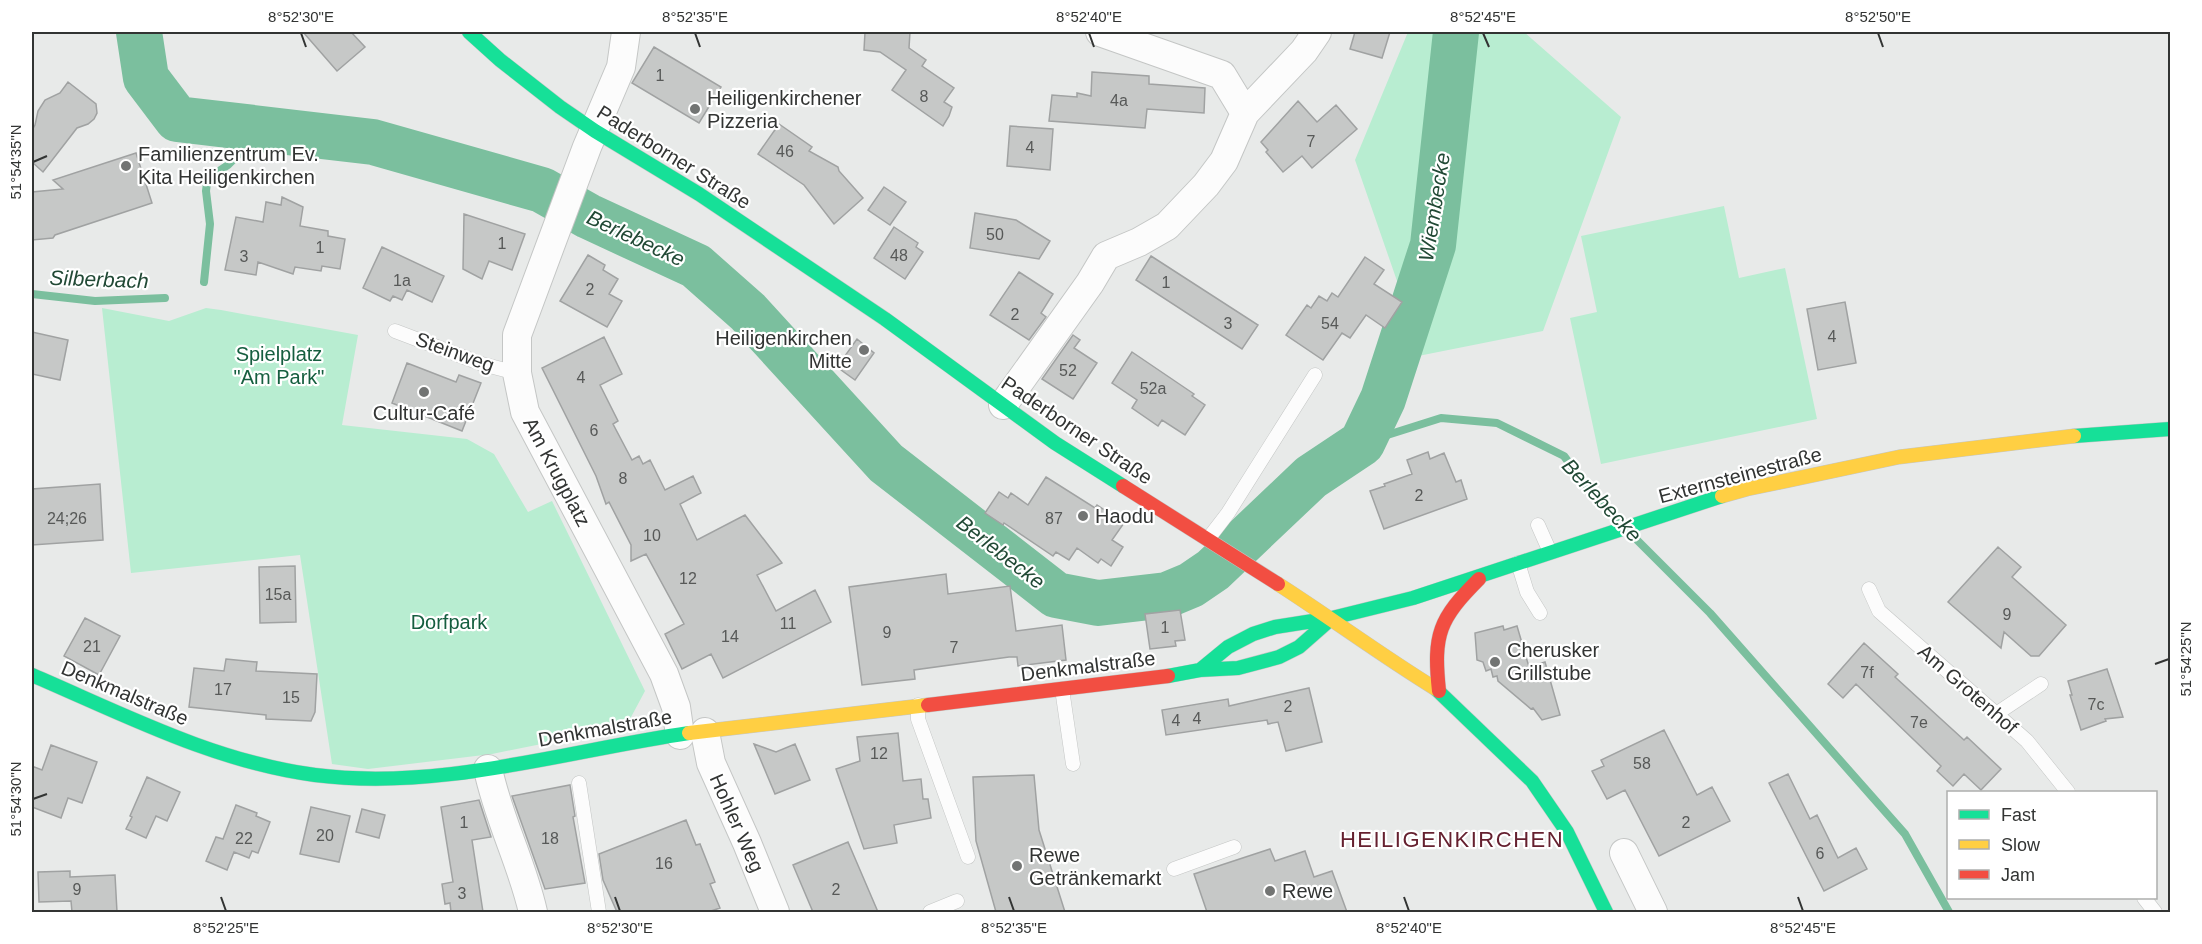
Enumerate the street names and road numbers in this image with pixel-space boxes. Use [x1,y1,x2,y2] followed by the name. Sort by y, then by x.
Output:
[593,101,755,213] street label: Paderborner Straße
[413,328,497,376] street label: Steinweg
[998,371,1156,489] street label: Paderborner Straße
[519,414,595,530] street label: Am Krugplatz
[1656,443,1824,507] street label: Externsteinestraße
[1914,640,2023,738] street label: Am Grotenhof
[1019,647,1157,685] street label: Denkmalstraße
[58,656,192,730] street label: Denkmalstraße
[536,705,674,751] street label: Denkmalstraße
[706,770,768,876] street label: Hohler Weg

